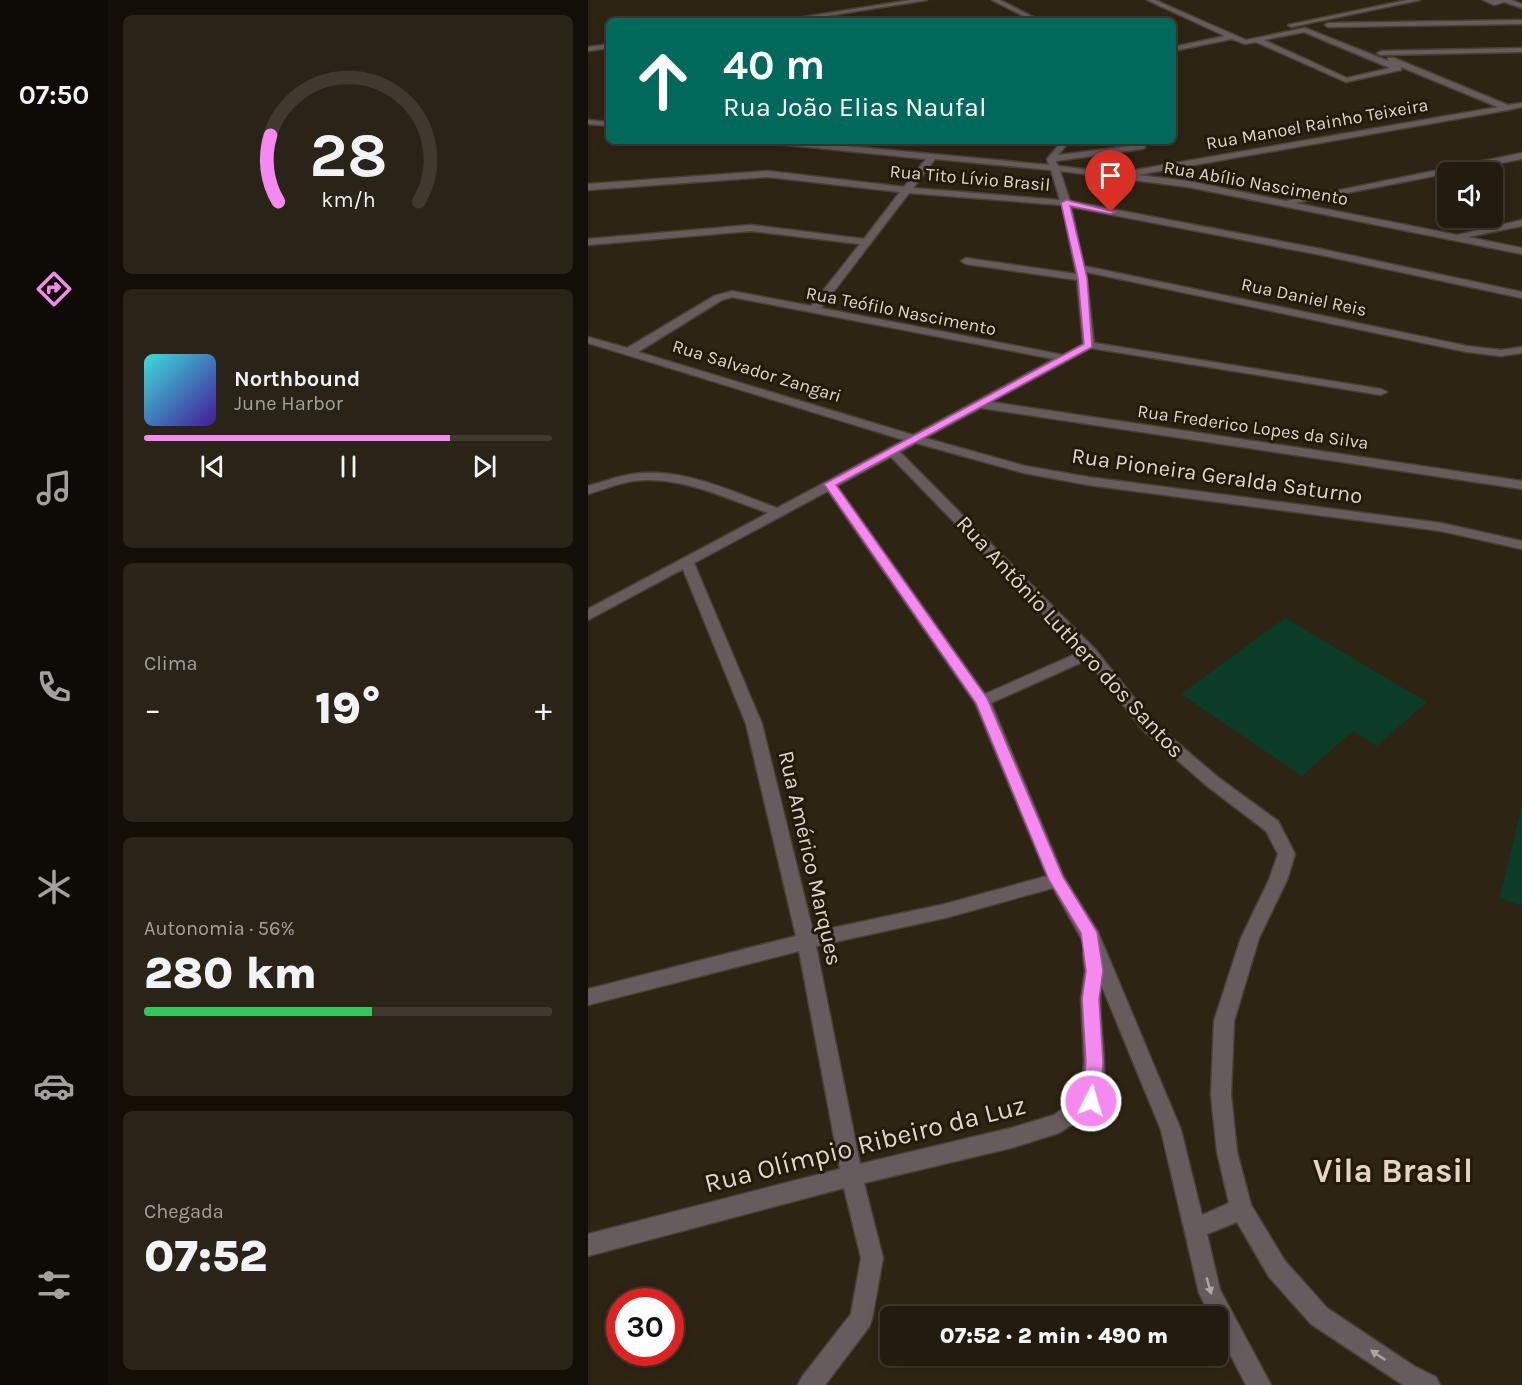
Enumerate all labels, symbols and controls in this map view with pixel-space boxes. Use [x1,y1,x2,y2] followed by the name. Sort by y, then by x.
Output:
[723,40,825,90] text: 40 m
[624,42,702,120] icon: ahead
[19,79,89,111] text: 07:50
[723,91,986,123] text: Rua João Elias Naufal
[1204,94,1430,154] street label: Rua Manoel Rainho Teixeira
[309,119,387,192] text: 28
[1085,150,1136,212] pin
[1162,156,1350,210] street label: Rua Abílio Nascimento
[1094,159,1127,192] icon: arrive
[889,160,1051,196] street label: Rua Tito Lívio Brasil
[1437,162,1503,228] map controls
[1437,162,1503,228] button: sound
[321,187,375,212] text: km/h
[33,268,75,310] icon: directions
[1239,273,1369,321] street label: Rua Daniel Reis
[804,282,998,340] street label: Rua Teófilo Nascimento
[670,335,844,407] street label: Rua Salvador Zangari
[234,366,360,392] text: Northbound
[234,392,343,415] text: June Harbor
[1136,400,1370,454] street label: Rua Frederico Lopes da Silva
[1070,443,1364,509] street label: Rua Pioneira Geralda Saturno
[196,450,229,483] icon: previous
[332,450,365,483] icon: pause
[468,450,501,483] icon: next
[33,467,75,509] icon: music
[951,511,1189,763] street label: Rua Antônio Luthero dos Santos
[144,652,198,675] text: Clima
[33,666,75,708] icon: phone
[315,682,381,734] text: 19°
[144,690,161,728] text: −
[535,690,552,728] text: +
[773,748,847,968] street label: Rua Américo Marques
[33,866,75,908] icon: climate
[144,917,295,940] text: Autonomia · 56%
[144,947,317,999] text: 280 km
[33,1065,75,1107] icon: car
[1059,1069,1123,1133] position arrow
[701,1089,1029,1199] street label: Rua Olímpio Ribeiro da Luz
[1313,1152,1473,1190] district label: Vila Brasil
[144,1200,224,1223] text: Chegada
[144,1230,267,1282] text: 07:52
[33,1264,75,1306] icon: filters
[1205,1277,1214,1295] one-way arrow
[606,1288,684,1366] speed limit sign: 30
[940,1323,1168,1349] text: 07:52 · 2 min · 490 m
[1370,1350,1386,1361] one-way arrow

